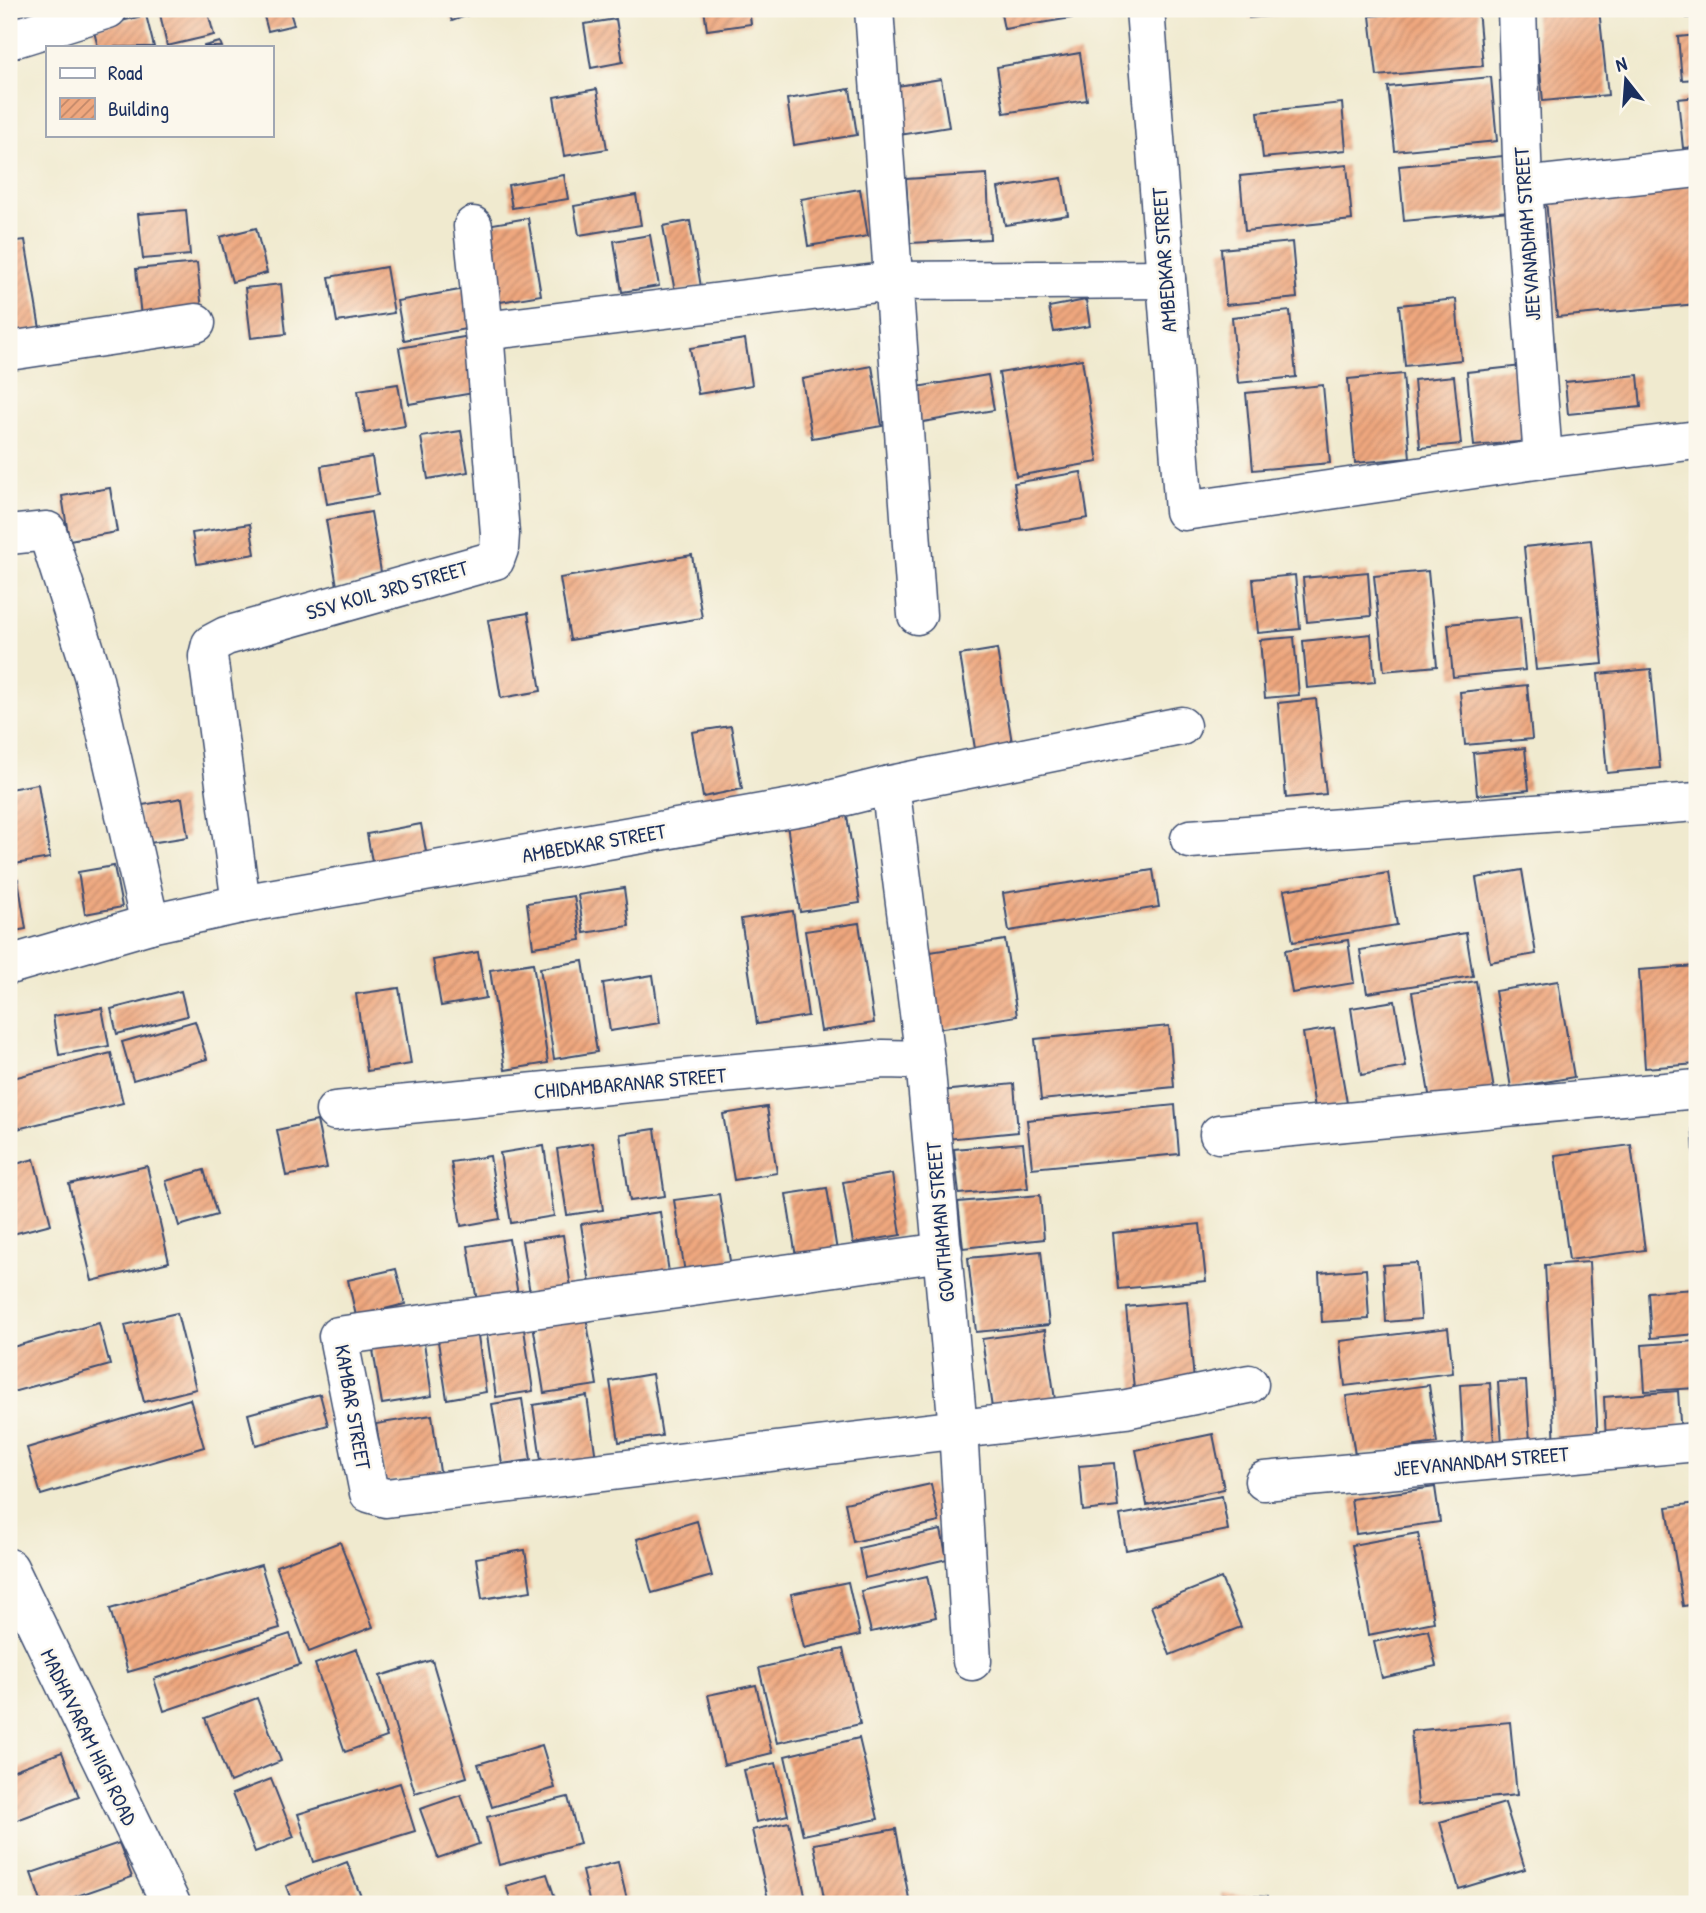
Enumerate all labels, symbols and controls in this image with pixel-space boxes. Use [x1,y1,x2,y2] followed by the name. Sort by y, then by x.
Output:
[46,46,273,136] legend
[1590,46,1660,116] north arrow
[1612,50,1630,78] text: N
[108,58,142,87] text: Road
[108,94,169,123] text: Building
[1506,145,1548,322] street label: JEEVANADHAM STREET
[1144,185,1184,334] street label: AMBEDKAR STREET
[303,553,473,627] street label: SSV KOIL 3RD STREET
[520,816,669,870] street label: AMBEDKAR STREET
[533,1060,728,1106] street label: CHIDAMBARANAR STREET
[918,1140,961,1303] street label: GOWTHAMAN STREET
[328,1342,378,1473] street label: KAMBAR STREET
[1392,1439,1571,1483] street label: JEEVANANDAM STREET
[34,1644,144,1830] street label: MADHAVARAM HIGH ROAD

